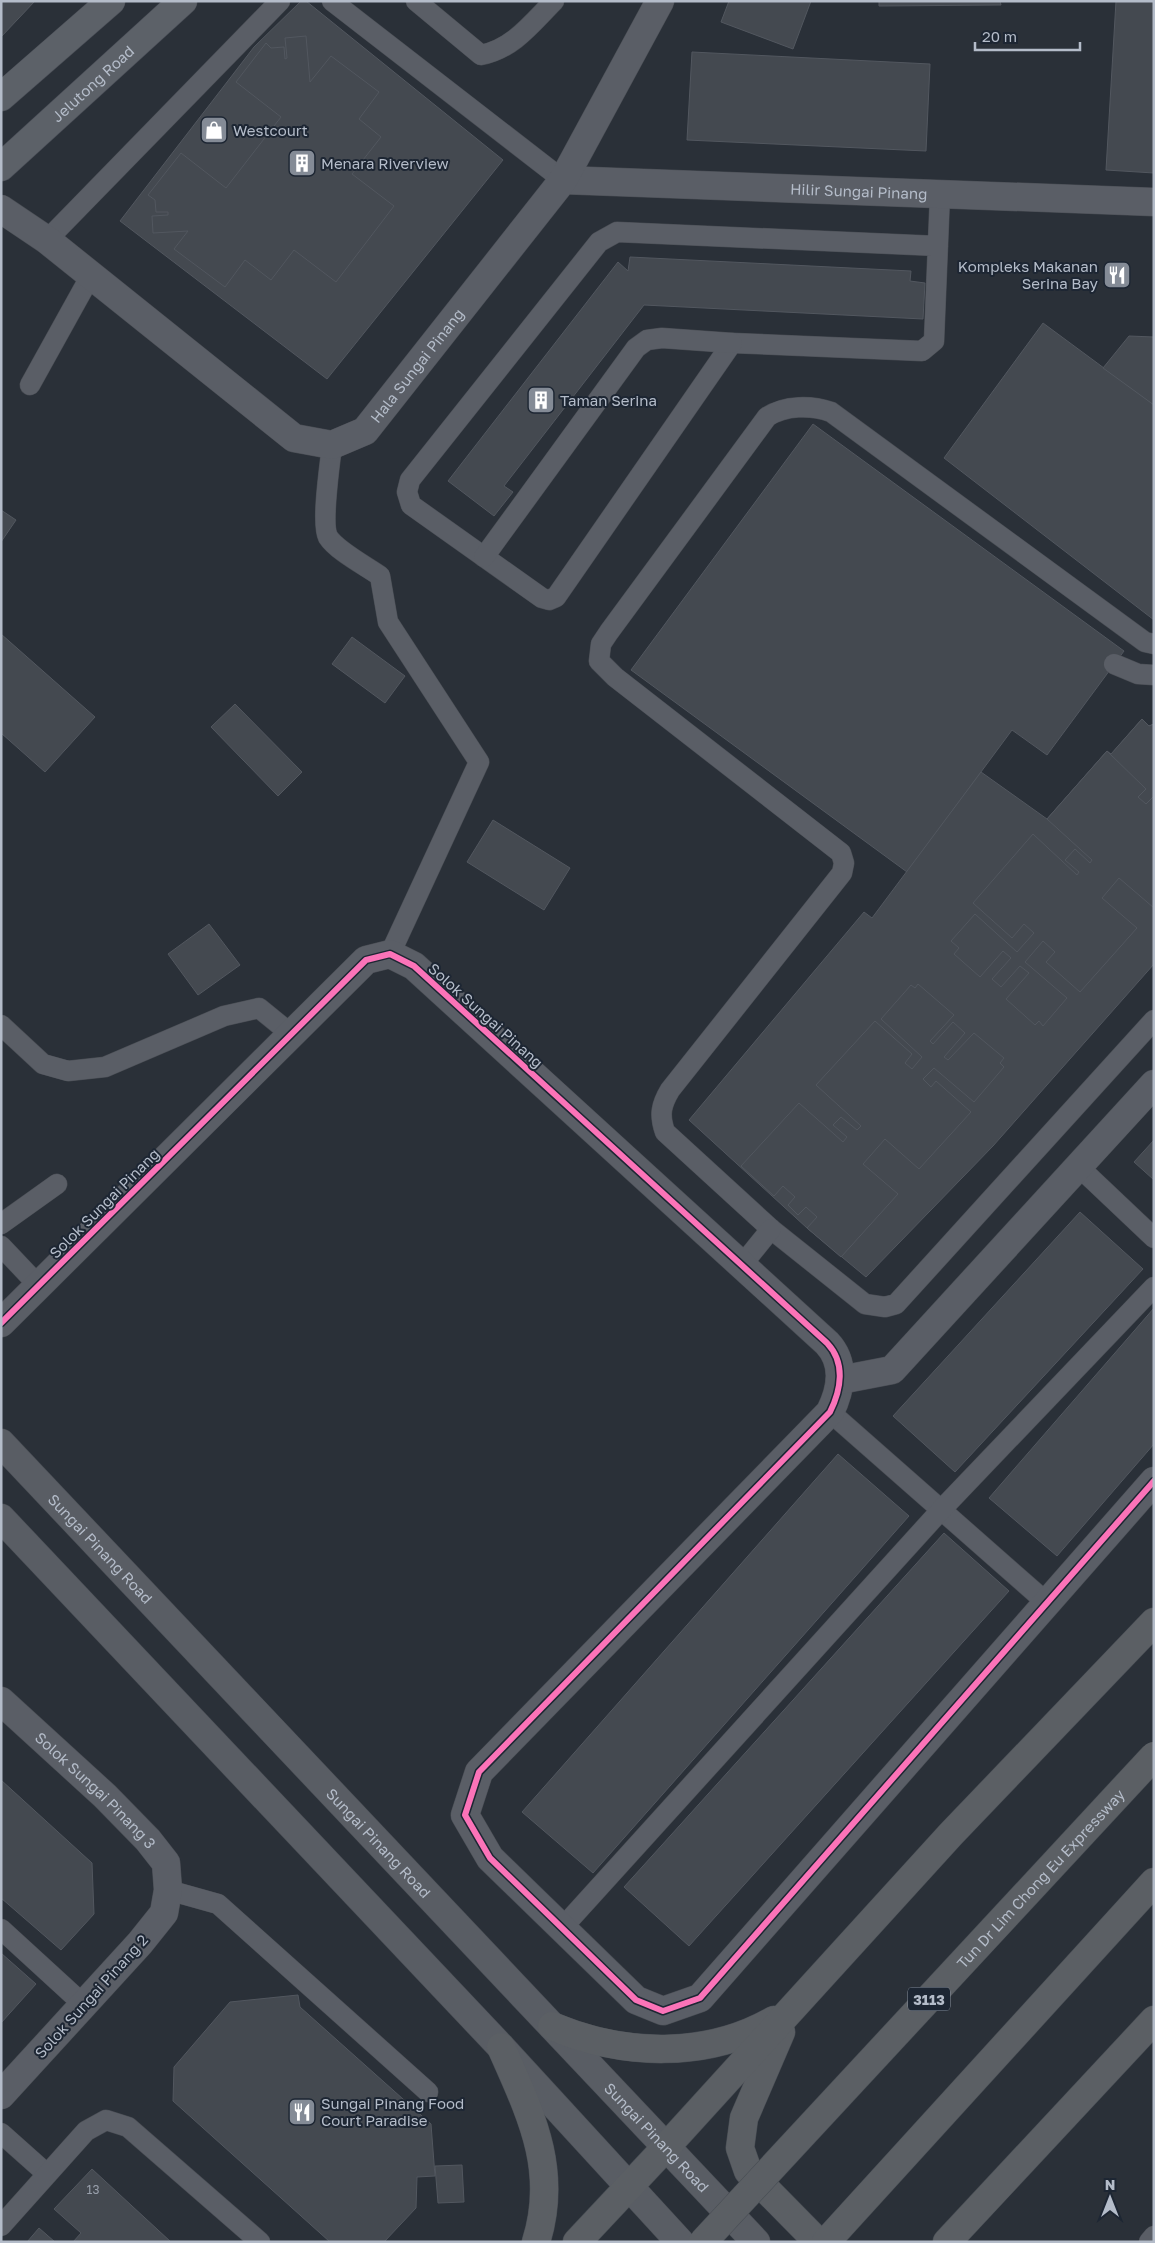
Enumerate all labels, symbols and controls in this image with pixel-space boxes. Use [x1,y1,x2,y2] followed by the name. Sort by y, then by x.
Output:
[975,20,1080,52] scale bar
[982,27,1017,45] text: 20 m
[48,41,137,125] street label: Jelutong Road
[199,115,229,145] shop icon: Westcourt
[233,121,308,139] place label: Westcourt
[287,148,317,178] building icon: Menara Riverview
[321,154,449,172] place label: Menara Riverview
[790,179,928,203] street label: Hilir Sungai Pinang
[958,257,1099,292] place label: Kompleks Makanan Serina Bay
[1102,260,1132,290] restaurant icon: Kompleks Makanan Serina Bay
[366,305,467,426] street label: Hala Sungai Pinang
[526,385,556,415] building icon: Taman Serina
[560,391,657,409] place label: Taman Serina
[425,959,547,1071] street label: Solok Sungai Pinang
[45,1144,163,1262] street label: Solok Sungai Pinang
[45,1490,157,1607] street label: Sungai Pinang Road
[32,1728,160,1852] street label: Solok Sungai Pinang 3
[323,1784,435,1901] street label: Sungai Pinang Road
[953,1785,1128,1972] street label: Tun Dr Lim Chong Eu Expressway
[31,1930,151,2062] street label: Solok Sungai Pinang 2
[908,1988,950,2010] road number: 3113
[601,2079,713,2196] street label: Sungai Pinang Road
[321,2094,464,2129] place label: Sungai Pinang Food Court Paradise
[287,2097,317,2127] restaurant icon: Sungai Pinang Food Court Paradise
[1085,2173,1135,2223] north arrow
[1105,2176,1115,2193] text: N
[87,2182,99,2197] house number: 13

